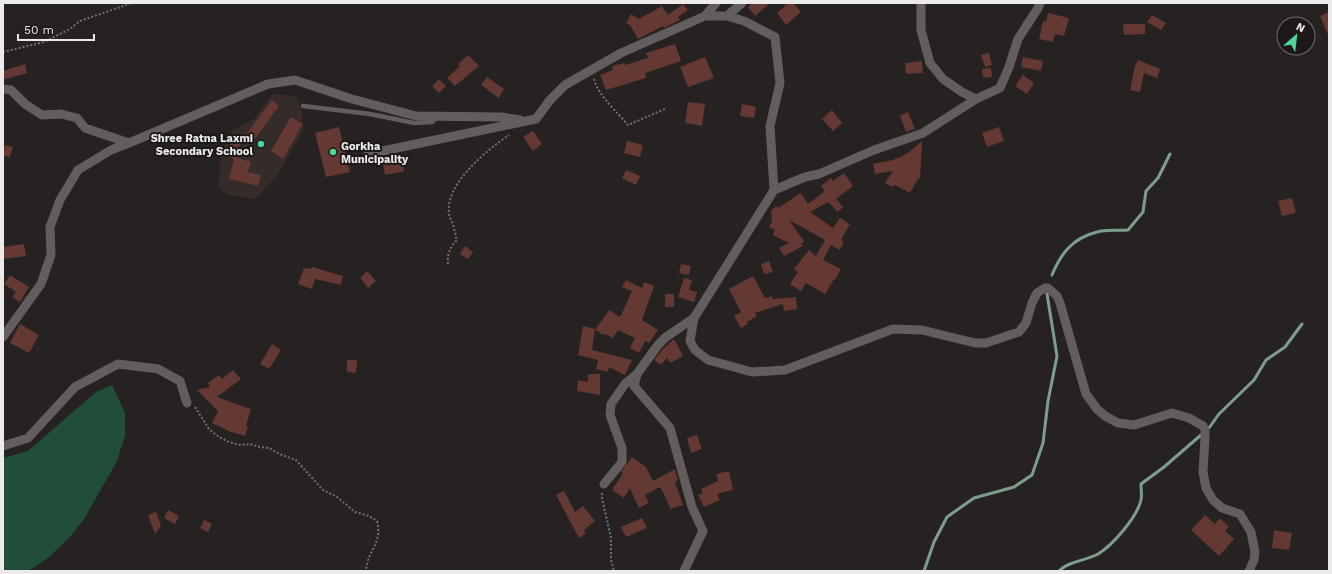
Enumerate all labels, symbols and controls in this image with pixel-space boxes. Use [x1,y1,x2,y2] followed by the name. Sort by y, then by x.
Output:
[18,16,94,42] scale bar
[1276,16,1316,56] north arrow
[1294,20,1307,35] text: N
[24,23,54,37] text: 50 m
[151,132,253,158] place label: Shree Ratna Laxmi Secondary School
[256,139,266,149] marker: Shree Ratna Laxmi Secondary School
[341,140,409,166] place label: Gorkha Municipality
[328,147,338,157] marker: Gorkha Municipality

